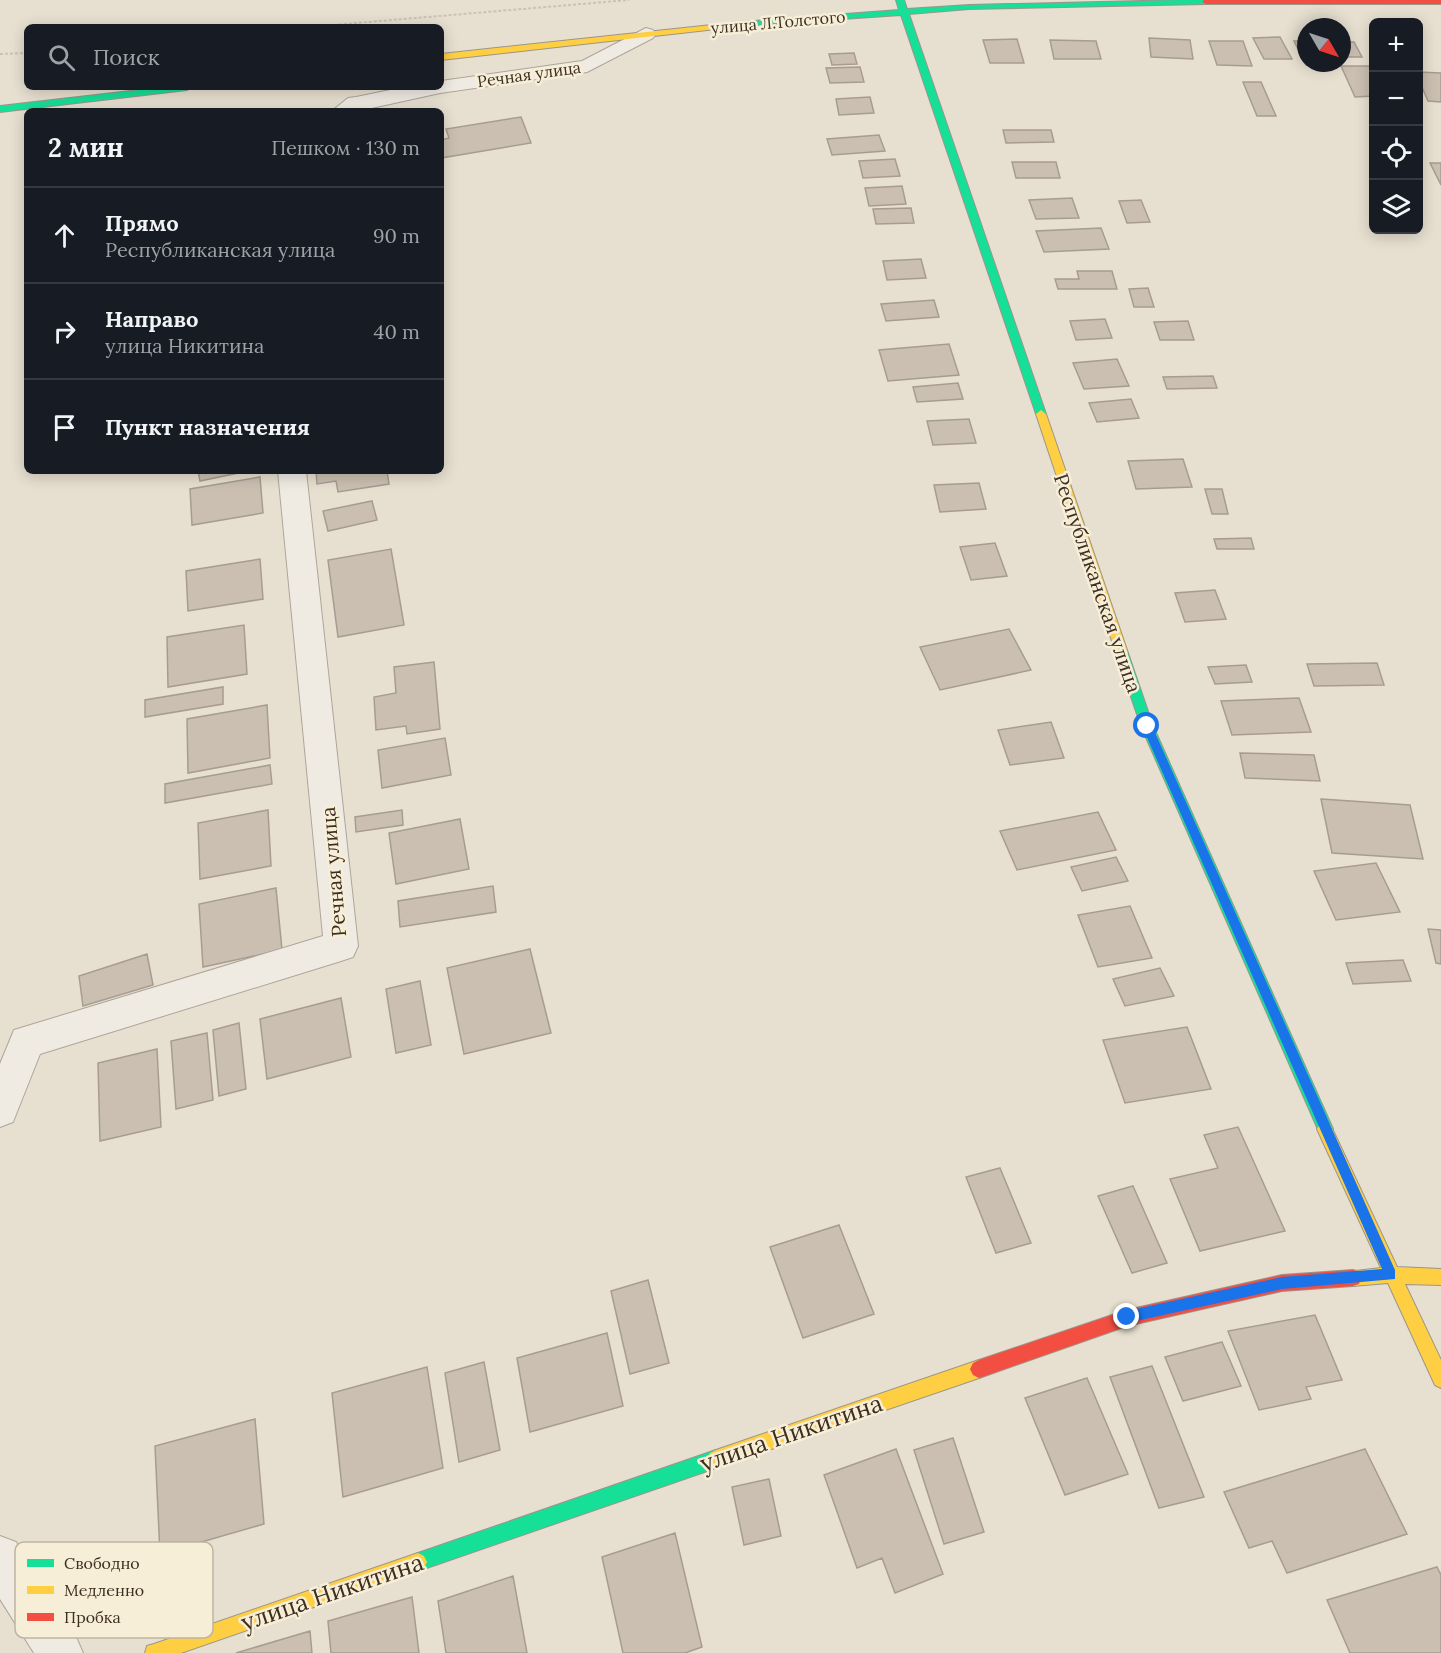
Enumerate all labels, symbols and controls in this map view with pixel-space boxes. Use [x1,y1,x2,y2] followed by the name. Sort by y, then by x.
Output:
[710,6,846,38] street label: улица Л.Толстого
[1297,18,1351,72] north arrow
[1369,18,1423,234] map controls
[1369,18,1423,72] button: +
[24,24,444,90] search box
[45,41,78,74] icon: search
[93,43,159,71] text: Поиск
[476,57,582,91] street label: Речная улица
[1369,72,1423,126] button: −
[1369,126,1423,180] button: locate
[48,131,124,164] text: 2 мин
[271,135,420,160] text: Пешком · 130 m
[1369,180,1423,234] button: layers
[105,209,179,237] text: Прямо
[48,219,81,252] icon: ahead
[373,223,420,248] text: 90 m
[105,237,335,262] text: Республиканская улица
[105,305,199,333] text: Направо
[48,315,81,348] icon: right
[374,319,420,344] text: 40 m
[105,333,264,358] text: улица Никитина
[48,411,81,444] icon: arrive
[105,413,310,441] text: Пункт назначения
[1049,470,1147,696] street label: Республиканская улица
[1133,712,1159,738] route start
[315,806,351,938] street label: Речная улица
[1113,1303,1139,1329] route end
[696,1387,886,1479] street label: улица Никитина
[15,1542,213,1638] legend
[237,1546,427,1638] street label: улица Никитина
[64,1553,140,1573] text: Свободно
[64,1580,144,1600] text: Медленно
[64,1607,121,1627] text: Пробка

